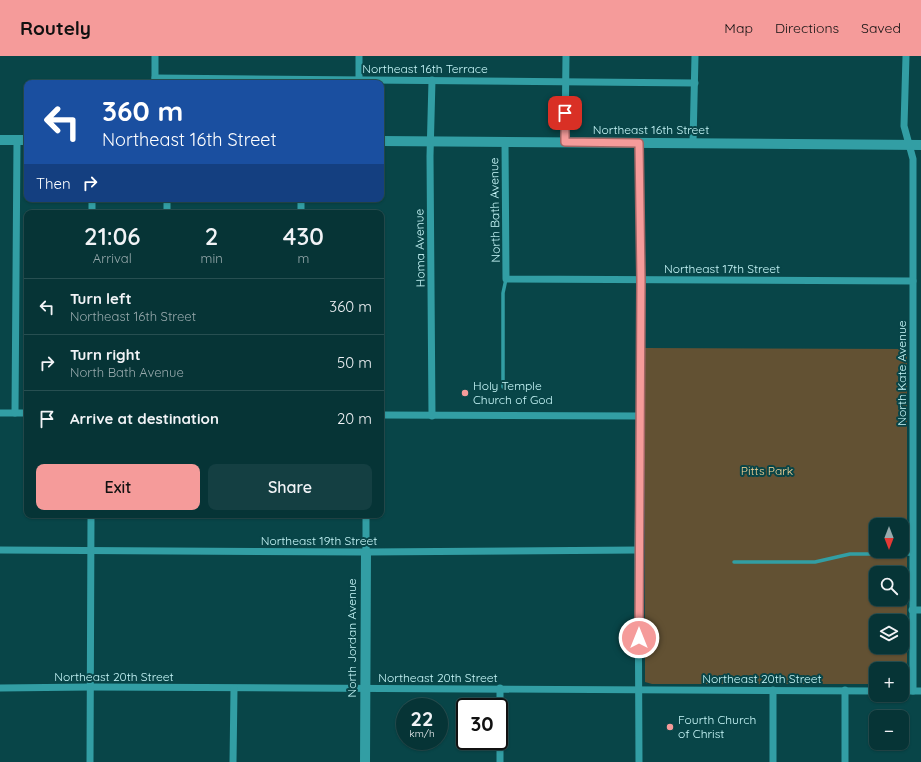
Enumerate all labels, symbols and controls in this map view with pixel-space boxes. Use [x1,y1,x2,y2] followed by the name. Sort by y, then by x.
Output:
[20,16,91,40] text: Routely
[724,19,753,37] text: Map
[775,19,839,37] text: Directions
[861,19,901,37] text: Saved
[362,61,488,76] street label: Northeast 16th Terrace
[102,93,183,128] text: 360 m
[36,96,88,148] icon: left
[548,96,582,130] pin
[554,102,576,124] icon: arrive
[593,122,709,137] street label: Northeast 16th Street
[102,128,277,151] text: Northeast 16th Street
[486,157,503,263] street label: North Bath Avenue
[79,172,101,194] icon: right
[36,174,71,193] text: Then
[411,208,428,287] street label: Homa Avenue
[84,221,140,251] text: 21:06
[205,221,218,251] text: 2
[283,221,324,251] text: 430
[93,250,132,266] text: Arrival
[201,250,223,266] text: min
[297,250,309,266] text: m
[664,261,780,276] street label: Northeast 17th Street
[70,289,132,308] text: Turn left
[36,296,58,318] icon: left
[329,297,372,316] text: 360 m
[70,308,196,324] text: Northeast 16th Street
[894,320,909,426] street label: North Kate Avenue
[70,345,141,364] text: Turn right
[36,352,58,374] icon: right
[337,353,372,372] text: 50 m
[70,364,184,380] text: North Bath Avenue
[473,378,553,407] place label: Holy Temple Church of God
[460,388,470,398] marker: Holy Temple Church of God
[36,408,58,430] icon: arrive
[70,409,219,428] text: Arrive at destination
[337,409,372,428] text: 20 m
[741,463,793,478] park label: Pitts Park
[36,464,200,510] button: Exit
[208,464,372,510] button: Share
[869,518,909,558] north arrow
[869,518,909,750] map controls
[261,533,377,548] street label: Northeast 19th Street
[869,566,909,606] button: search
[344,578,359,698] street label: North Jordan Avenue
[869,614,909,654] button: layers
[618,617,660,659] position arrow
[869,662,909,702] button: +
[54,669,174,684] street label: Northeast 20th Street
[378,670,498,685] street label: Northeast 20th Street
[702,671,822,686] street label: Northeast 20th Street
[456,698,508,750] speed limit sign: 30
[411,706,433,731] text: 22
[869,710,909,750] button: −
[678,712,756,741] place label: Fourth Church of Christ
[665,722,675,732] marker: Fourth Church of Christ
[409,727,435,740] text: km/h

